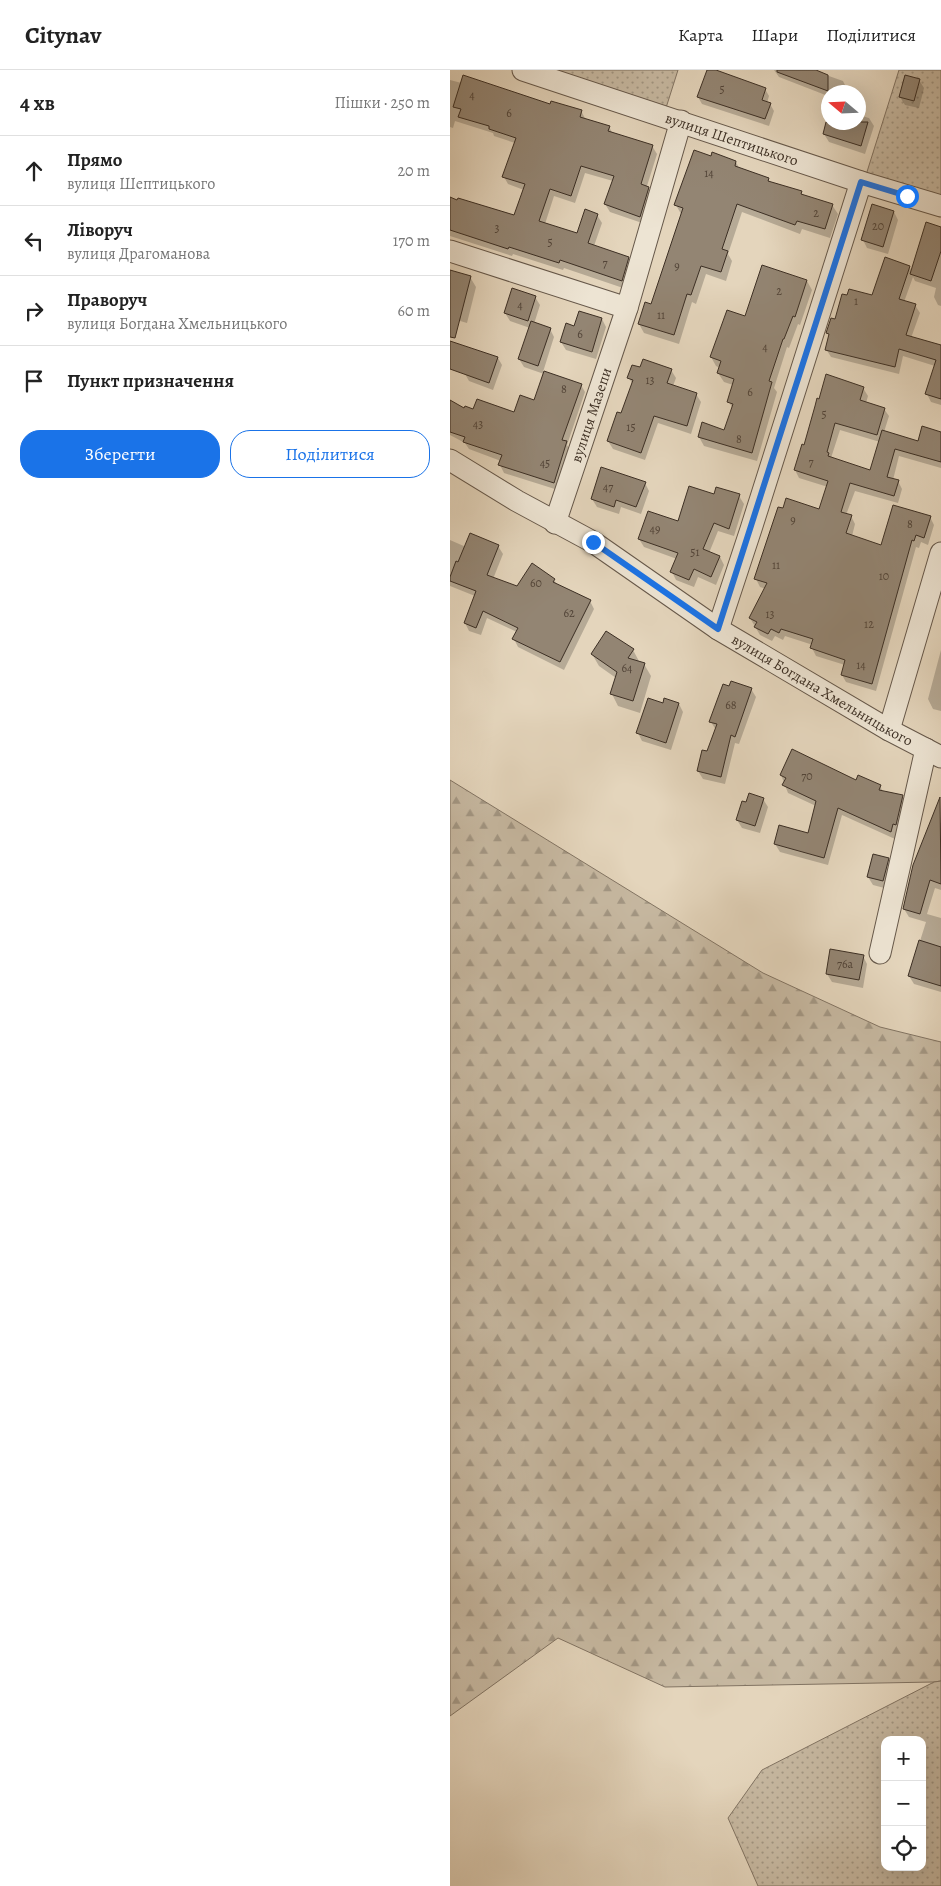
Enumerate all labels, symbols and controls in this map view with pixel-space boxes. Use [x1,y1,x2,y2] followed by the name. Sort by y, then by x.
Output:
[25,19,101,51] text: Citynav
[678,23,723,47] text: Карта
[751,23,798,47] text: Шари
[826,23,916,47] text: Поділитися
[719,81,725,97] house number: 5
[821,85,866,130] north arrow
[469,87,475,103] house number: 4
[20,89,55,117] text: 4 хв
[335,92,430,114] text: Пішки · 250 m
[506,105,512,121] house number: 6
[663,108,801,171] street label: вулиця Шептицького
[67,147,122,173] text: Прямо
[20,157,48,185] icon: ahead
[397,160,430,182] text: 20 m
[704,165,714,181] house number: 14
[67,173,215,195] text: вулиця Шептицького
[896,185,919,208] route start
[813,205,819,221] house number: 2
[67,217,133,243] text: Ліворуч
[872,218,884,234] house number: 20
[495,220,500,236] house number: 3
[20,227,48,255] icon: left
[393,230,430,252] text: 170 m
[547,234,553,250] house number: 5
[67,243,210,265] text: вулиця Драгоманова
[602,255,608,271] house number: 7
[674,258,680,274] house number: 9
[776,283,782,299] house number: 2
[67,287,147,313] text: Праворуч
[854,293,858,309] house number: 1
[20,297,48,325] icon: right
[517,297,523,313] house number: 4
[398,300,430,322] text: 60 m
[657,307,665,323] house number: 11
[67,313,287,335] text: вулиця Богдана Хмельницького
[577,326,583,342] house number: 6
[762,339,768,355] house number: 4
[566,365,616,465] street label: вулиця Мазепи
[20,367,48,395] icon: arrive
[67,368,234,394] text: Пункт призначення
[645,372,655,388] house number: 13
[561,381,567,397] house number: 8
[747,384,753,400] house number: 6
[821,406,827,422] house number: 5
[473,416,483,432] house number: 43
[626,419,636,435] house number: 15
[20,430,220,478] button: Зберегти
[230,430,430,478] button: Поділитися
[736,431,742,447] house number: 8
[808,454,814,470] house number: 7
[540,455,550,471] house number: 45
[603,479,614,495] house number: 47
[790,512,796,528] house number: 9
[907,516,913,532] house number: 8
[650,521,660,537] house number: 49
[582,531,605,554] route end
[690,544,700,560] house number: 51
[772,557,780,573] house number: 11
[879,568,889,584] house number: 10
[530,575,542,591] house number: 60
[563,605,575,621] house number: 62
[765,606,775,622] house number: 13
[864,616,874,632] house number: 12
[728,629,916,751] street label: вулиця Богдана Хмельницького
[856,657,866,673] house number: 14
[622,660,633,676] house number: 64
[725,697,737,713] house number: 68
[801,768,813,784] house number: 70
[837,956,854,972] house number: 76а
[881,1736,926,1871] map controls
[881,1736,926,1781] button: +
[881,1781,926,1826] button: −
[881,1826,926,1871] button: locate

